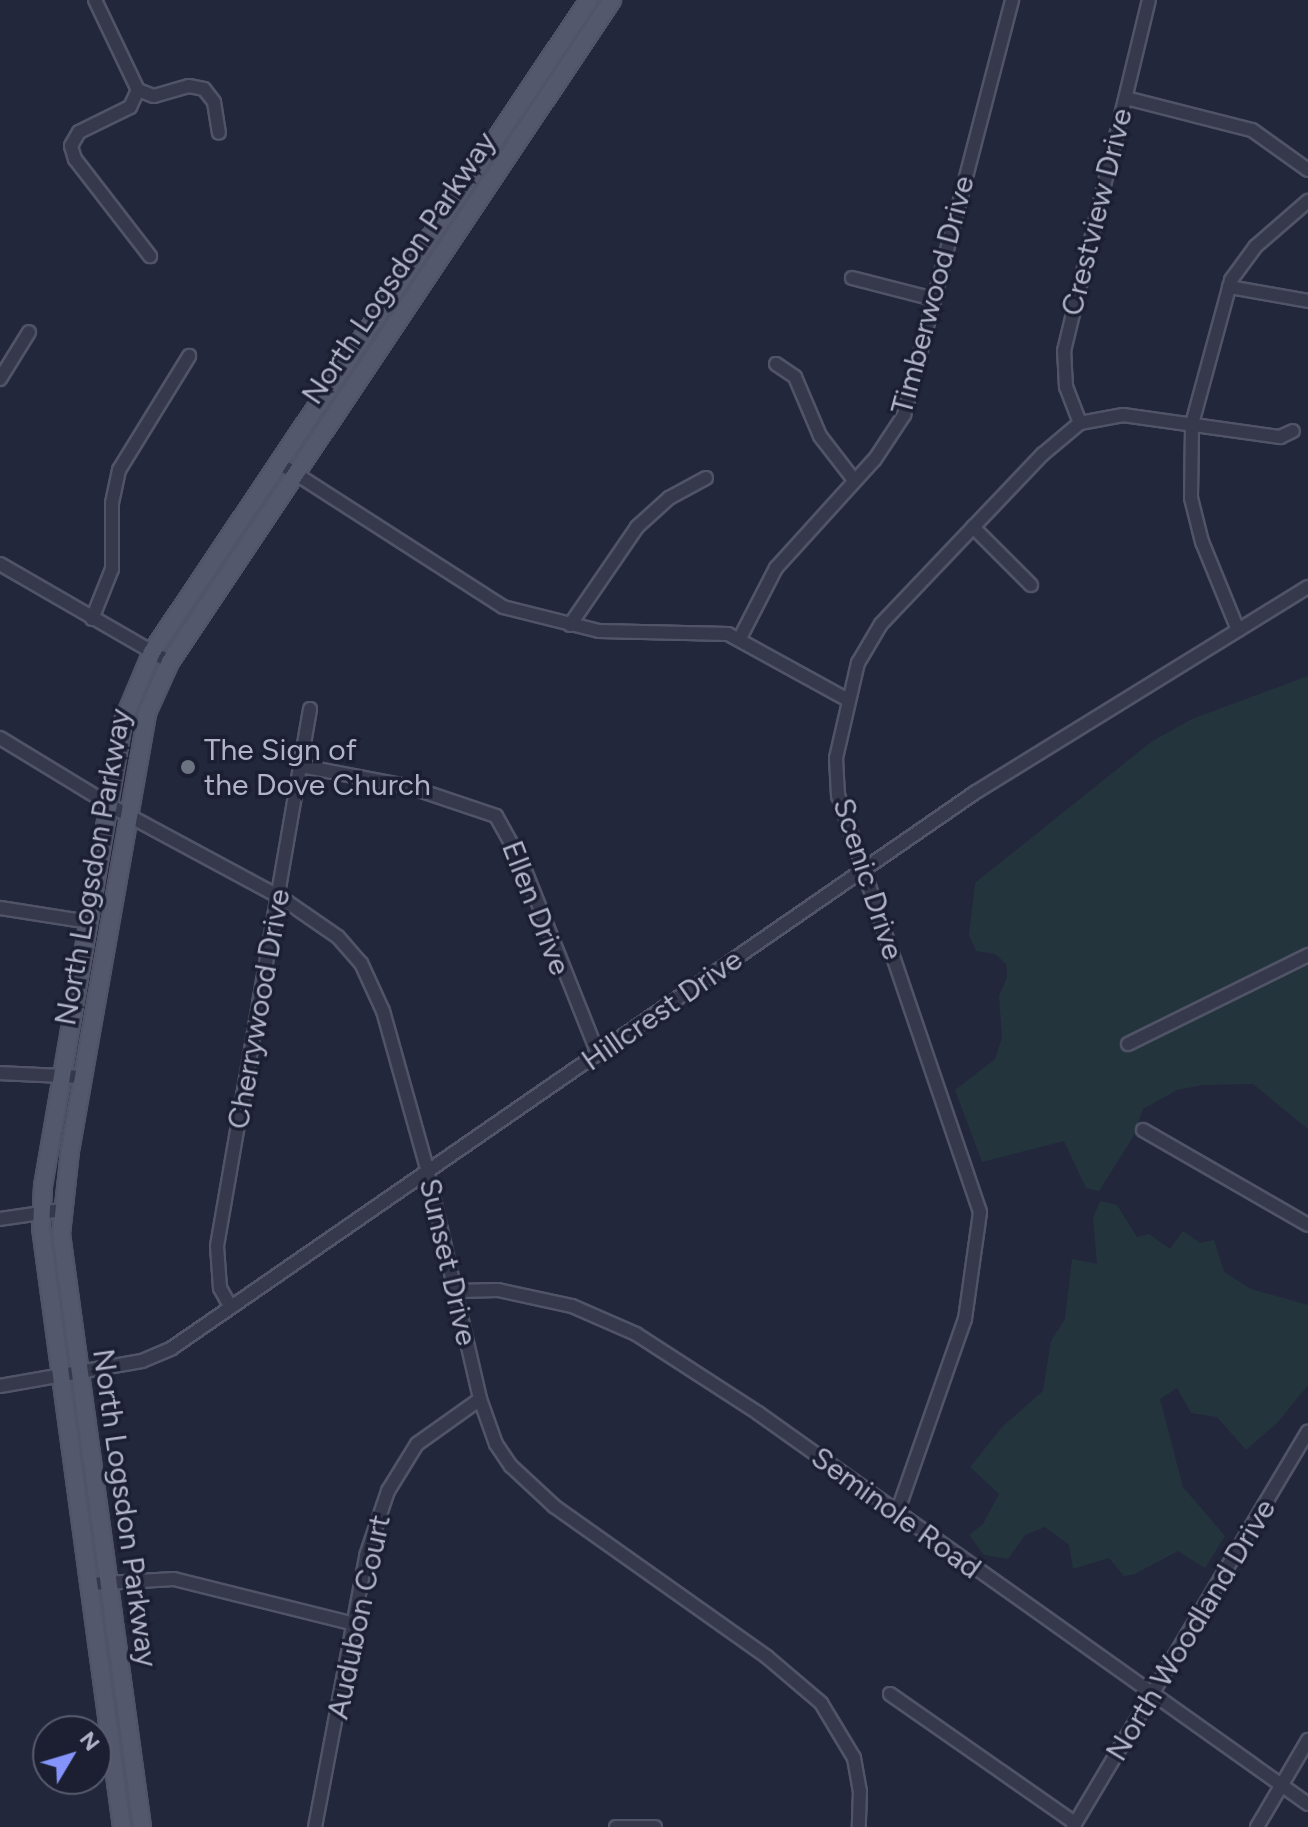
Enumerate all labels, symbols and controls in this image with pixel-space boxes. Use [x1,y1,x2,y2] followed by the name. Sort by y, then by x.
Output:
[1054,105,1140,319] street label: Crestview Drive
[294,125,504,411] street label: North Logsdon Parkway
[884,172,982,418] street label: Timberwood Drive
[47,706,139,1028] street label: North Logsdon Parkway
[204,732,431,802] place label: The Sign of the Dove Church
[179,758,197,776] marker: The Sign of the Dove Church
[825,794,911,964] street label: Scenic Drive
[494,836,578,980] street label: Ellen Drive
[220,886,298,1132] street label: Cherrywood Drive
[575,941,749,1079] street label: Hillcrest Drive
[411,1175,485,1349] street label: Sunset Drive
[85,1347,165,1669] street label: North Logsdon Parkway
[804,1439,988,1587] street label: Seminole Road
[1099,1492,1283,1768] street label: North Woodland Drive
[320,1512,398,1722] street label: Audubon Court
[32,1715,112,1795] north arrow
[74,1726,106,1756] text: N

